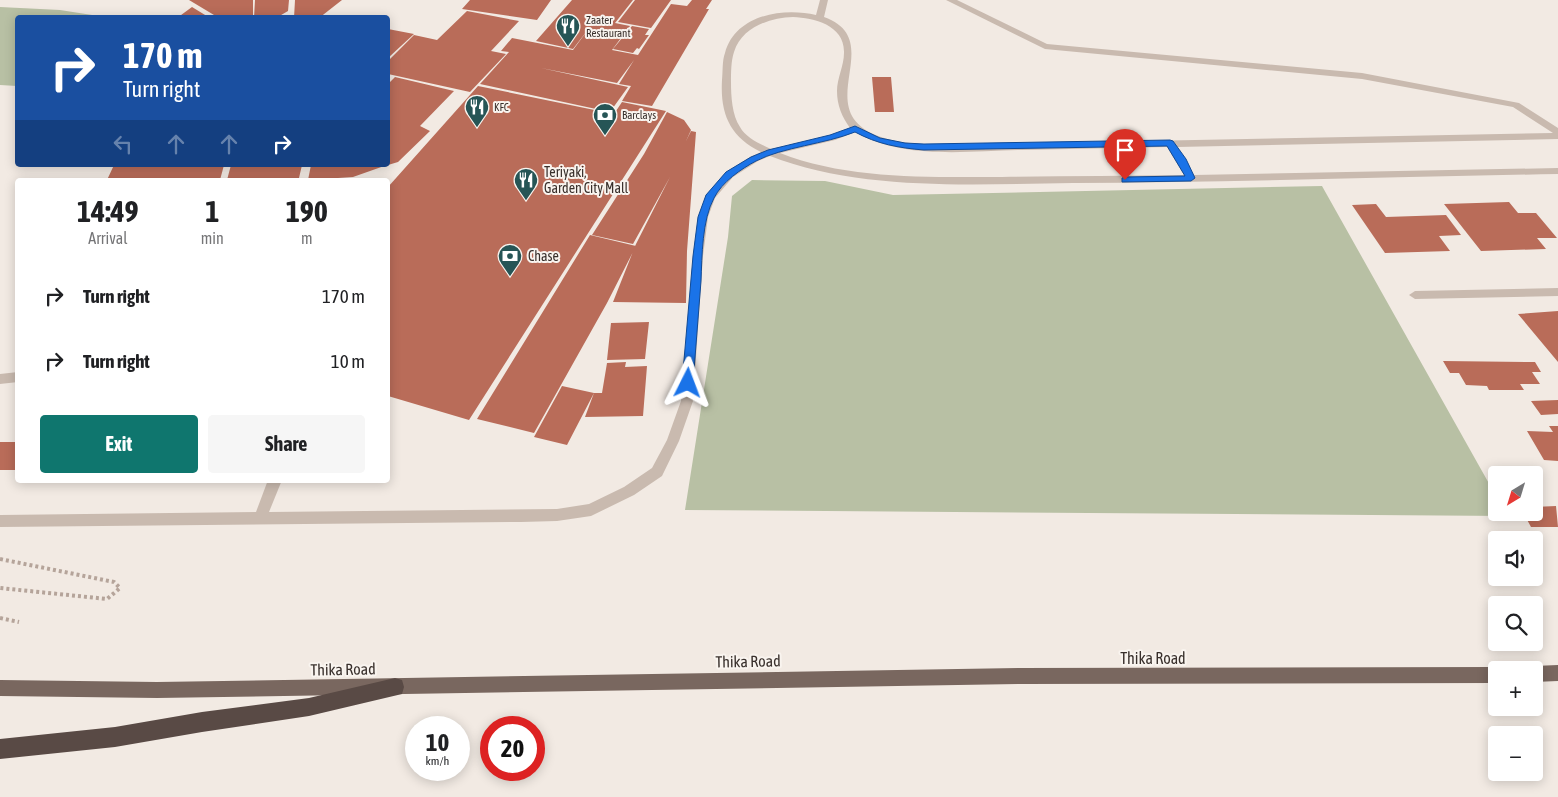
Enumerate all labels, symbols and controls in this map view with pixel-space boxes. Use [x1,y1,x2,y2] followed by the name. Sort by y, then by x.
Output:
[555,13,581,47] restaurant icon: Zaater Restaurant
[586,14,631,39] place label: Zaater Restaurant
[40,35,105,100] icon: right
[123,35,202,75] text: 170 m
[123,76,200,102] text: Turn right
[464,94,490,128] restaurant icon: KFC
[494,101,509,113] place label: KFC
[592,102,618,136] bank icon: Barclays
[622,109,656,121] place label: Barclays
[1104,129,1146,180] pin
[109,130,137,158] icon: left
[162,130,190,158] icon: ahead
[215,130,243,158] icon: ahead
[268,130,296,158] icon: right
[1111,136,1139,164] icon: arrive
[544,164,629,196] place label: Teriyaki, Garden City Mall
[513,167,539,201] restaurant icon: Teriyaki, Garden City Mall
[77,194,139,228] text: 14:49
[205,194,219,228] text: 1
[286,194,328,228] text: 190
[88,229,127,247] text: Arrival
[201,229,224,247] text: min
[301,229,313,247] text: m
[497,243,523,277] bank icon: Chase
[528,248,559,264] place label: Chase
[40,282,68,310] icon: right
[83,285,150,307] text: Turn right
[322,285,365,307] text: 170 m
[40,347,68,375] icon: right
[83,350,150,372] text: Turn right
[331,350,365,372] text: 10 m
[661,356,713,408] position arrow
[40,415,198,473] button: Exit
[208,415,365,473] button: Share
[1488,466,1542,521] north arrow
[1488,466,1543,781] map controls
[1488,531,1543,586] button: sound
[1488,596,1543,651] button: search
[1120,649,1186,667] street label: Thika Road
[715,651,781,671] street label: Thika Road
[310,659,376,679] street label: Thika Road
[1488,661,1543,716] button: +
[480,716,545,781] speed limit sign: 20
[1488,726,1543,781] button: −
[426,728,449,756] text: 10
[426,754,449,768] text: km/h

